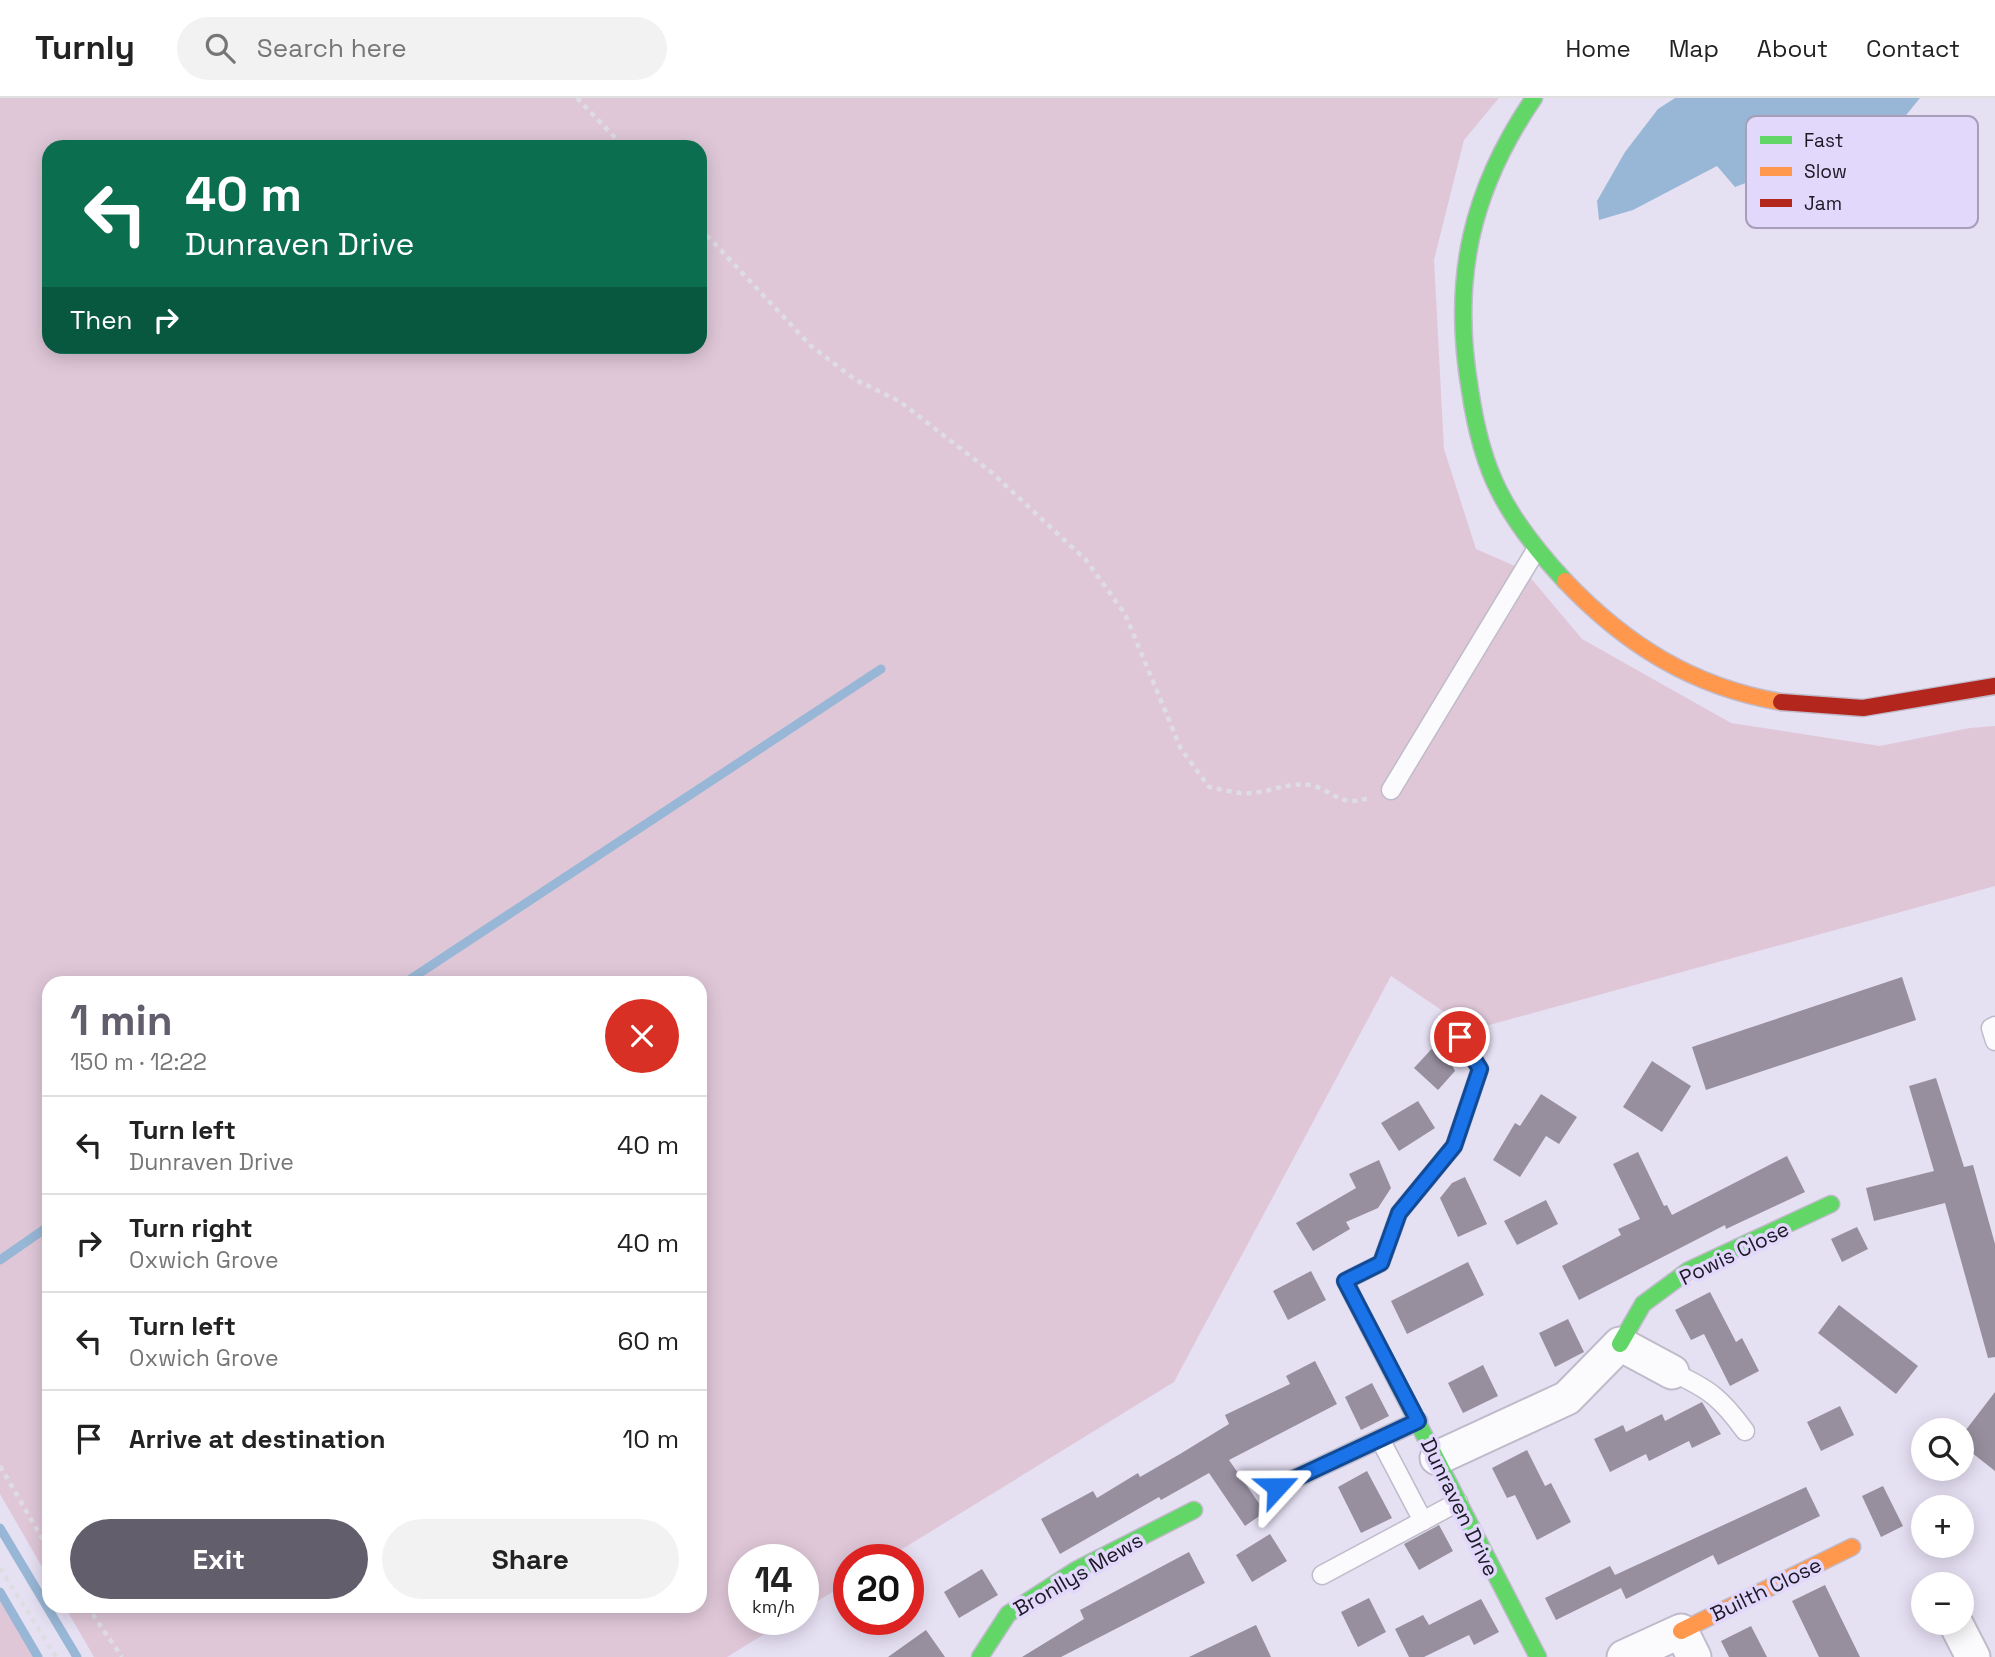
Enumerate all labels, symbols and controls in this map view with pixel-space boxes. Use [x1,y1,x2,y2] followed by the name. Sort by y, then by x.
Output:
[177,17,667,80] search box
[35,27,135,69] text: Turnly
[201,29,239,67] icon: search
[257,31,407,65] text: Search here
[1565,33,1631,64] text: Home
[1669,33,1719,64] text: Map
[1757,33,1828,64] text: About
[1866,33,1960,64] text: Contact
[1746,116,1978,228] legend
[1804,128,1844,153] text: Fast
[1804,159,1847,184] text: Slow
[185,163,302,225] text: 40 m
[70,168,161,259] icon: left
[1804,191,1842,216] text: Jam
[185,224,415,264] text: Dunraven Drive
[147,301,185,339] icon: right
[70,303,133,337] text: Then
[70,994,173,1047] text: 1 min
[605,999,679,1073] button: close
[1430,1007,1490,1067] pin
[1441,1018,1479,1056] icon: arrive
[70,1047,207,1077] text: 150 m · 12:22
[129,1113,236,1147] text: Turn left
[70,1126,108,1164] icon: left
[617,1128,679,1162] text: 40 m
[129,1147,294,1177] text: Dunraven Drive
[129,1211,253,1245] text: Turn right
[1675,1215,1793,1291] street label: Powis Close
[70,1224,108,1262] icon: right
[617,1226,679,1260] text: 40 m
[129,1245,279,1275] text: Oxwich Grove
[129,1309,236,1343] text: Turn left
[70,1322,108,1360] icon: left
[617,1324,679,1358] text: 60 m
[129,1343,279,1373] text: Oxwich Grove
[1911,1418,1974,1635] map controls
[1911,1418,1974,1481] button: search
[70,1420,108,1458] icon: arrive
[129,1422,386,1456] text: Arrive at destination
[622,1422,679,1456] text: 10 m
[1415,1433,1505,1581] street label: Dunraven Drive
[1240,1450,1314,1524] position arrow
[1911,1495,1974,1558] button: +
[70,1519,368,1599] button: Exit
[382,1519,679,1599] button: Share
[1008,1526,1148,1622] street label: Bronllys Mews
[833,1544,924,1635] speed limit sign: 20
[1706,1551,1826,1627] street label: Builth Close
[754,1558,793,1602] text: 14
[1911,1572,1974,1635] button: −
[752,1595,795,1618] text: km/h

